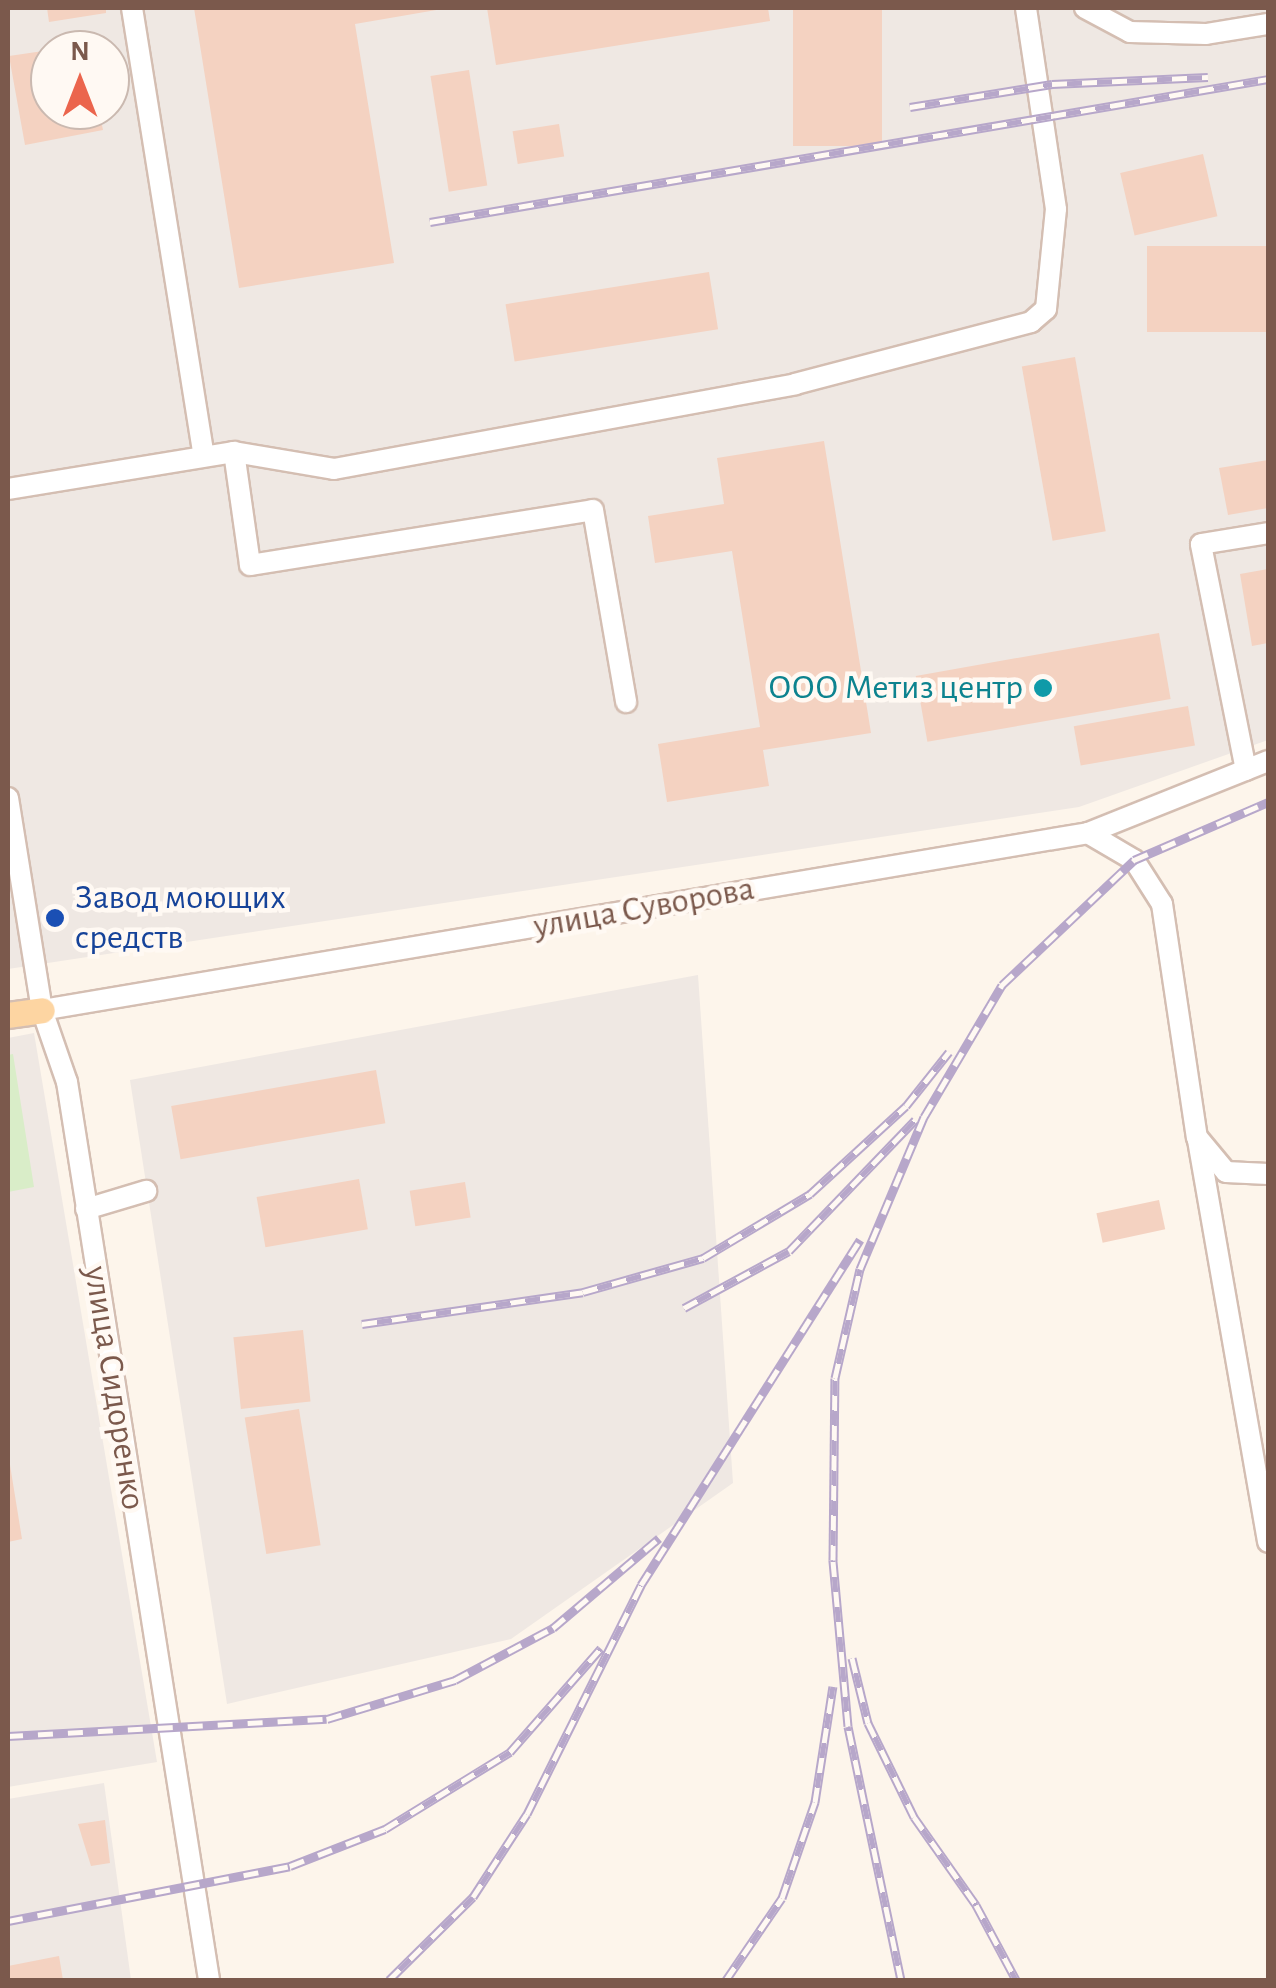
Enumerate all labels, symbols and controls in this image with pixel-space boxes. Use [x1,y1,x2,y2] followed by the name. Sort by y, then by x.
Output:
[30,30,130,130] north arrow
[70,38,90,66] text: N
[768,667,1023,709] place label: ООО Метиз центр
[1032,677,1054,699] marker: ООО Метиз центр
[530,868,758,948] street label: улица Суворова
[75,877,286,959] place label: Завод моющих средств
[44,907,66,929] marker: Завод моющих средств
[74,1263,154,1513] street label: улица Сидоренко

